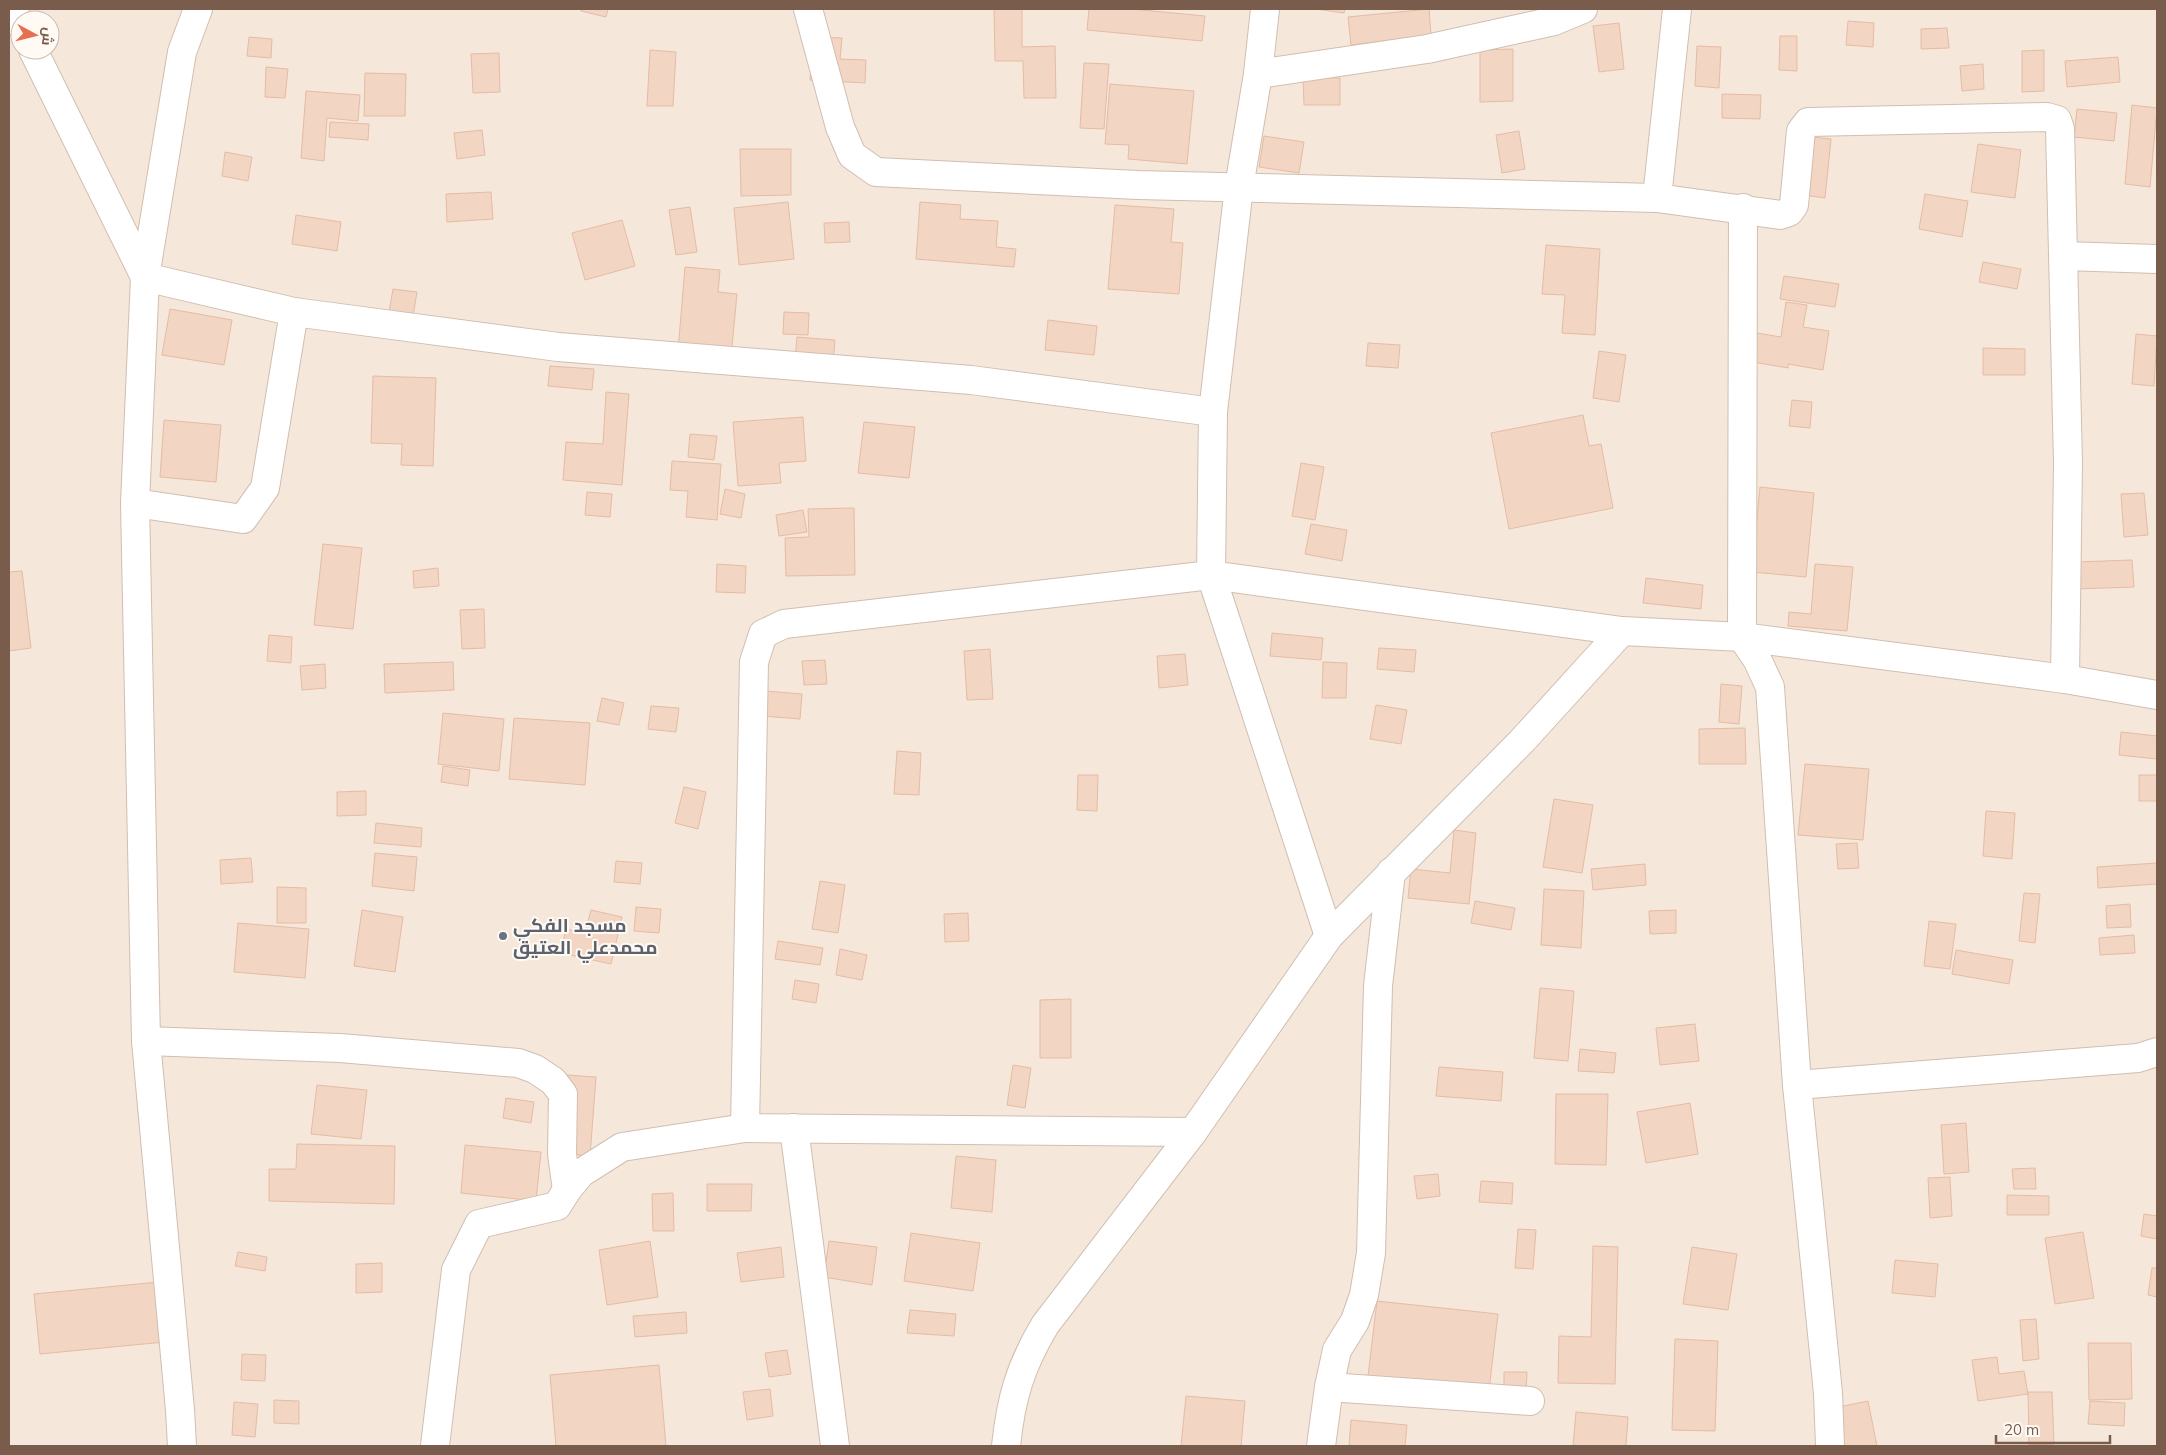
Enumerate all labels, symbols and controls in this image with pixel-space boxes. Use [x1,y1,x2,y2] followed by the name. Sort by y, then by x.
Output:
[10,10,60,60] north arrow
[38,27,58,47] text: ش
[513,913,658,963] place label: مسجد الفكي محمدعلي العتيق
[497,930,509,942] marker: مسجد الفكي محمدعلي العتيق
[1996,1412,2110,1444] scale bar
[2004,1420,2039,1439] text: 20 m

